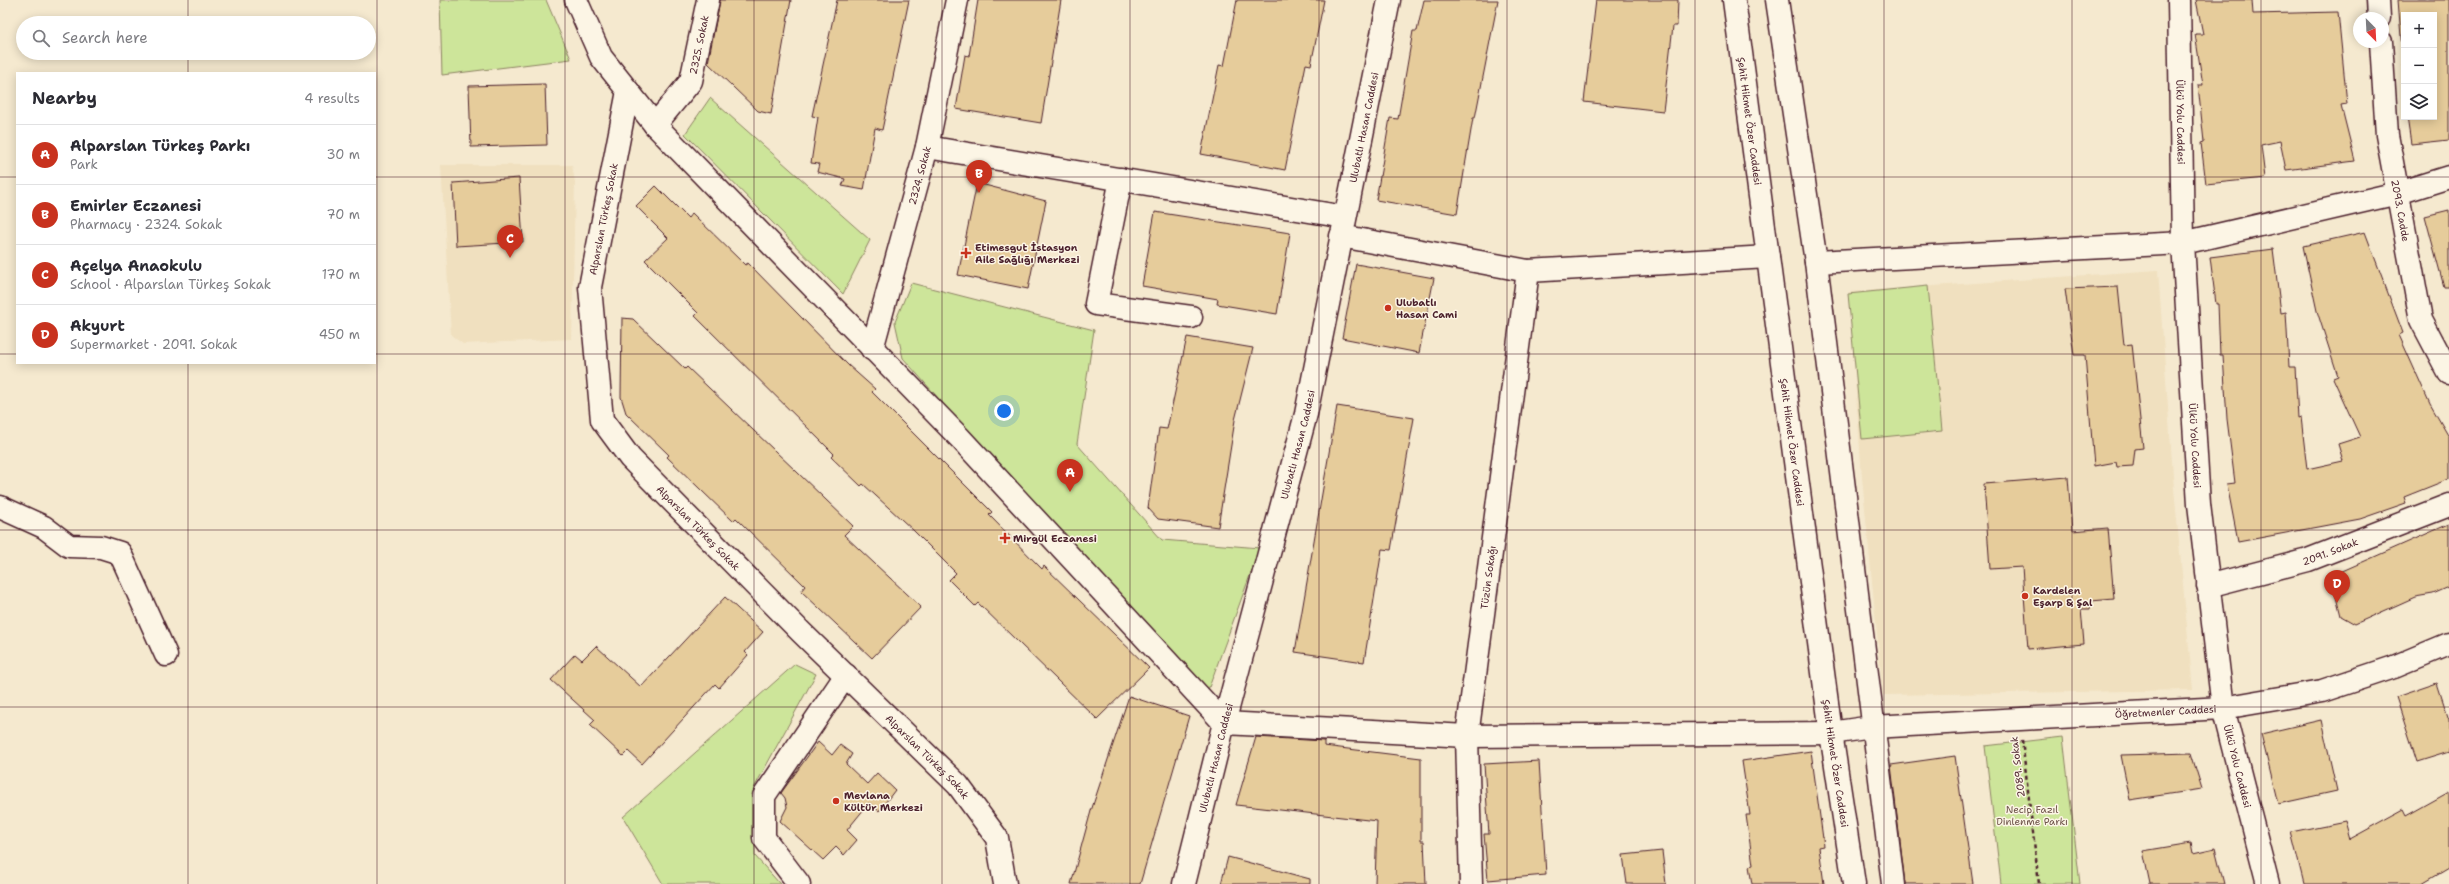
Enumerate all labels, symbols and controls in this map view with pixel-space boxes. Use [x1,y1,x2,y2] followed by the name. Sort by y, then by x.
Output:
[2353,12,2389,48] north arrow
[2401,12,2437,120] map controls
[2401,12,2437,48] button: +
[687,14,712,76] street label: 2325. Sokak
[16,16,376,60] search box
[30,27,52,49] icon: search
[62,28,148,48] text: Search here
[2401,48,2437,84] button: −
[1735,56,1764,186] street label: Şehit Hikmet Özer Caddesi
[1347,71,1381,184] street label: Ulubatlı Hasan Caddesi
[2173,79,2188,165] street label: Ülkü Yolu Caddesi
[2401,84,2437,120] button: layers
[32,87,97,109] text: Nearby
[304,90,360,107] text: 4 results
[70,136,250,156] text: Alparslan Türkeş Parkı
[906,144,934,206] street label: 2324. Sokak
[40,146,50,163] text: A
[326,146,360,163] text: 30 m
[70,156,98,173] text: Park
[966,160,992,193] pin: B
[586,162,621,276] street label: Alparslan Türkeş Sokak
[2388,179,2413,243] street label: 2093. Cadde
[70,196,201,216] text: Emirler Eczanesi
[41,206,49,223] text: B
[326,206,360,223] text: 70 m
[70,216,223,233] text: Pharmacy · 2324. Sokak
[497,225,523,258] pin: C
[975,241,1080,266] place label: Etimesgut İstasyon Aile Sağlığı Merkezi
[960,247,972,259] marker: Etimesgut İstasyon Aile Sağlığı Merkezi
[70,256,202,276] text: Açelya Anaokulu
[41,266,49,283] text: C
[322,266,360,283] text: 170 m
[70,276,271,293] text: School · Alparslan Türkeş Sokak
[1396,296,1457,321] place label: Ulubatlı Hasan Cami
[1383,303,1393,313] marker: Ulubatlı Hasan Cami
[70,316,125,336] text: Akyurt
[40,326,50,343] text: D
[319,326,360,343] text: 450 m
[70,336,238,353] text: Supermarket · 2091. Sokak
[1777,377,1807,507] street label: Şehit Hikmet Özer Caddesi
[1278,388,1318,501] street label: Ulubatlı Hasan Caddesi
[994,401,1014,421] your location
[2186,403,2204,489] street label: Ülkü Yolu Caddesi
[1057,459,1083,492] pin: A
[653,483,743,573] street label: Alparslan Türkeş Sokak
[1013,532,1097,545] place label: Mirgül Eczanesi
[1000,533,1010,543] marker: Mirgül Eczanesi
[2301,535,2360,568] street label: 2091. Sokak
[1478,545,1499,610] street label: Tüzün Sokağı
[2324,570,2350,603] pin: D
[2033,584,2093,609] place label: Kardelen Eşarp & Şal
[2020,591,2030,601] marker: Kardelen Eşarp & Şal
[1820,699,1851,828] street label: Şehit Hikmet Özer Caddesi
[1196,702,1236,814] street label: Ulubatlı Hasan Caddesi
[2114,702,2217,721] street label: Öğretmenler Caddesi
[883,712,972,802] street label: Alparslan Türkeş Sokak
[2221,723,2254,809] street label: Ülkü Yolu Caddesi
[2007,735,2028,798] street label: 2089. Sokak
[844,789,923,814] place label: Mevlana Kültür Merkezi
[831,796,841,806] marker: Mevlana Kültür Merkezi
[1996,803,2068,828] park label: Necip Fazıl Dinlenme Parkı

